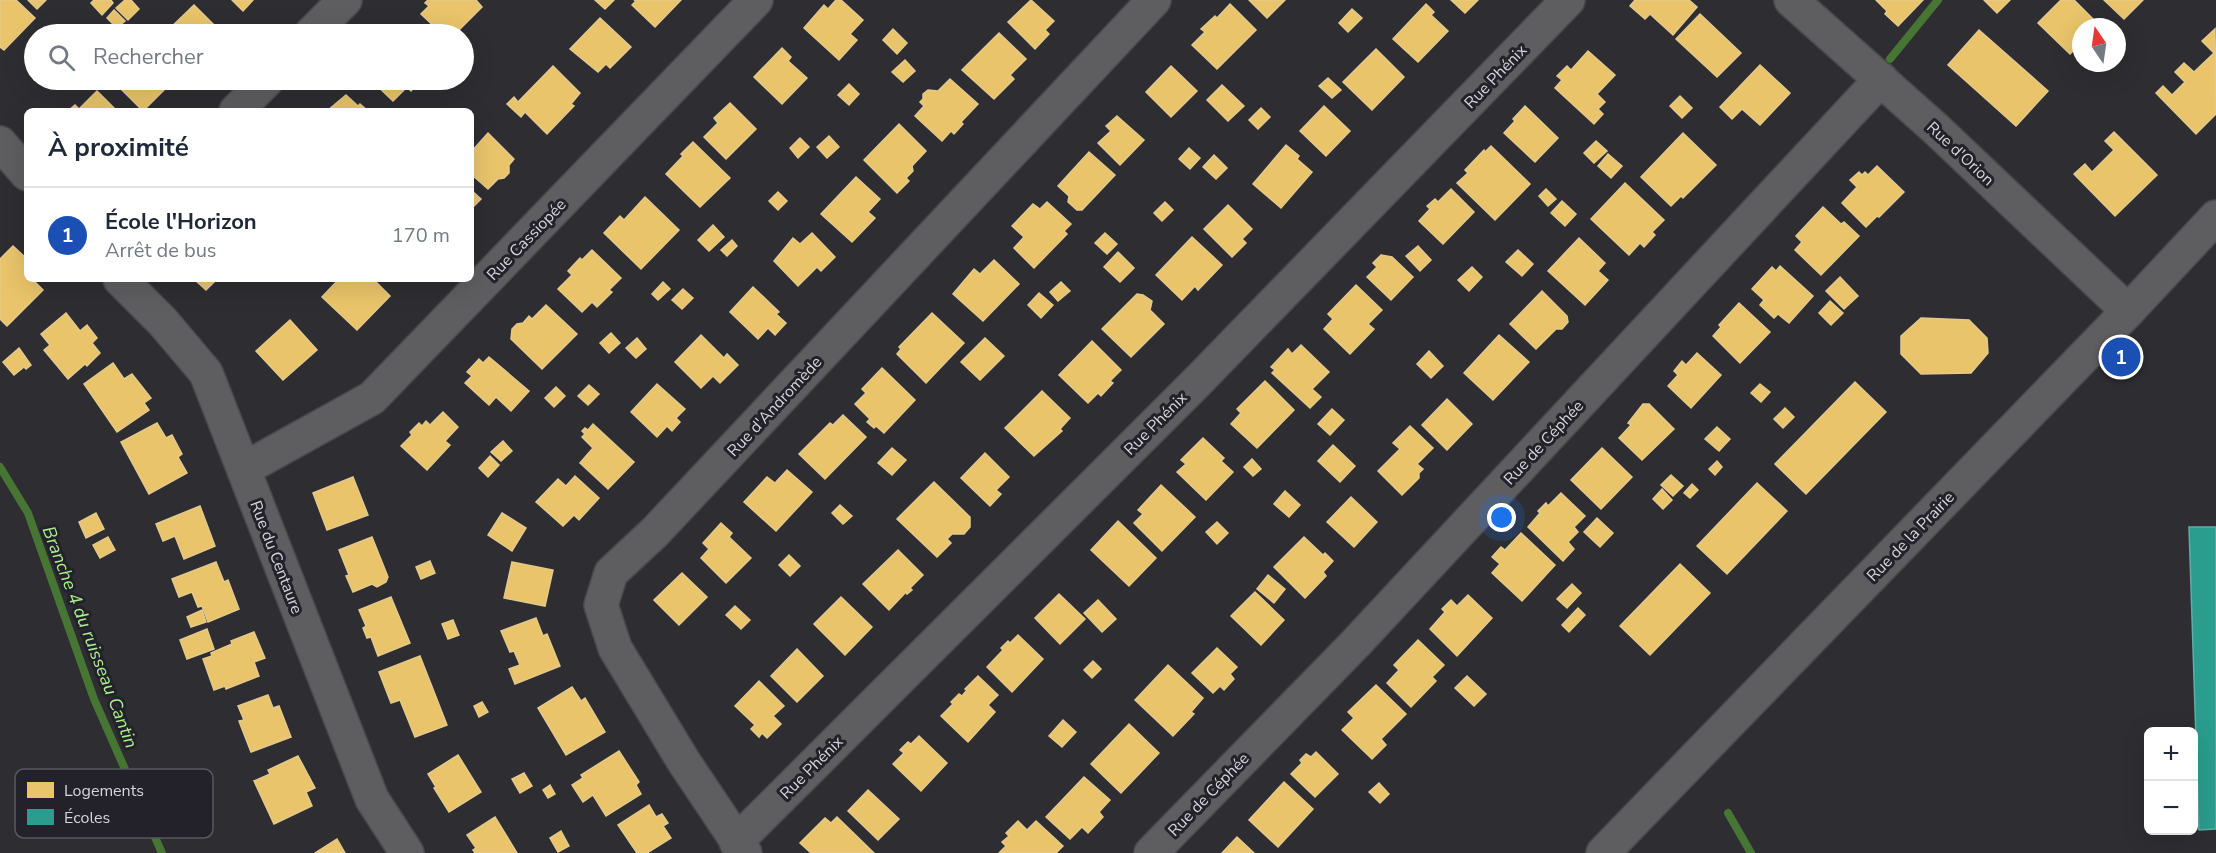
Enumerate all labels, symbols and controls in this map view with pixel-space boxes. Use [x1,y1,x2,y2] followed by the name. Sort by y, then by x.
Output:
[2072,18,2126,72] north arrow
[24,24,474,90] search box
[1460,39,1532,114] street label: Rue Phénix
[45,41,78,74] icon: search
[93,42,204,72] text: Rechercher
[1922,117,1999,191] street label: Rue d'Orion
[48,130,189,165] text: À proximité
[482,194,571,285] street label: Rue Cassiopée
[105,207,257,237] text: École l'Horizon
[62,222,74,249] text: 1
[392,222,450,249] text: 170 m
[105,237,216,264] text: Arrêt de bus
[2102,334,2140,380] pin: 1
[722,352,827,462] street label: Rue d'Andromède
[1119,387,1193,460] street label: Rue Phénix
[1499,396,1589,490] street label: Rue de Céphée
[1862,487,1959,587] street label: Rue de la Prairie
[244,498,308,617] street label: Rue du Centaure
[1487,503,1516,532] your location
[37,523,143,751] water label: Branche 4 du ruisseau Cantin
[2144,727,2198,835] map controls
[2144,727,2198,781] button: +
[775,731,849,804] street label: Rue Phénix
[1163,748,1254,841] street label: Rue de Céphée
[15,769,213,838] legend
[64,780,144,802] text: Logements
[2144,781,2198,835] button: −
[64,807,110,829] text: Écoles

